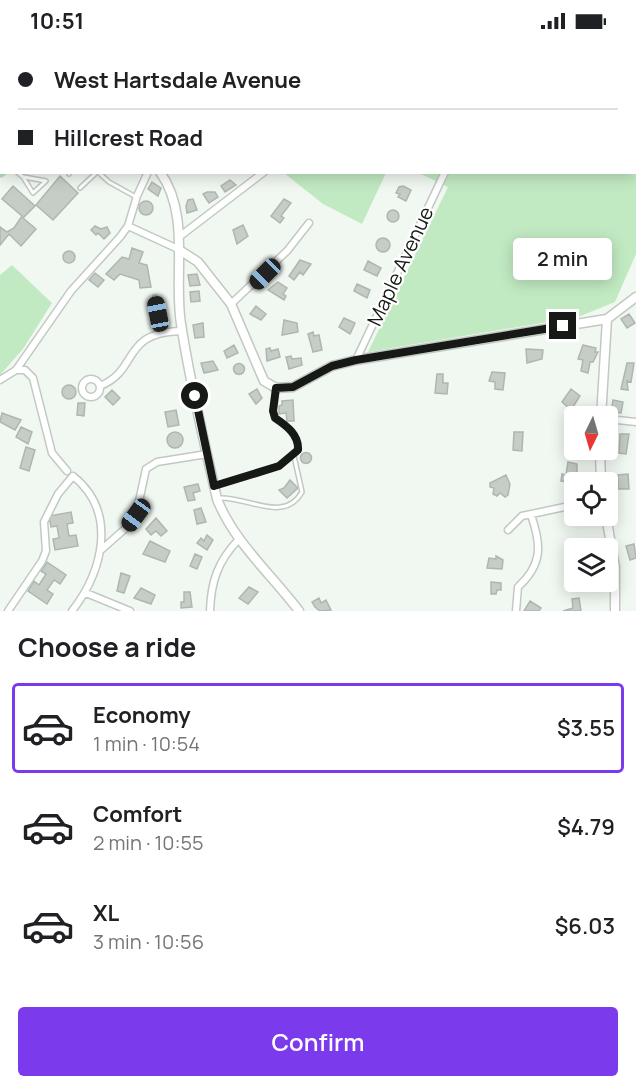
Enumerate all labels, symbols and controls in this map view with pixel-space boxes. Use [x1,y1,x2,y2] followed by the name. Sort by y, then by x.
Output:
[30,6,84,36] text: 10:51
[54,65,301,95] text: West Hartsdale Avenue
[54,123,203,153] text: Hillcrest Road
[361,202,439,330] street label: Maple Avenue
[514,239,612,281] callout: 2 min
[537,245,588,272] text: 2 min
[246,255,284,293] car
[146,295,170,333] car
[549,312,576,339] route end
[181,382,208,409] route start
[564,406,618,460] north arrow
[564,406,618,592] map controls
[564,472,618,526] button: locate
[118,495,154,535] car
[564,538,618,592] button: layers
[18,628,196,665] text: Choose a ride
[93,700,191,730] text: Economy
[21,701,75,755] icon: car
[557,713,615,743] text: $3.55
[93,730,200,757] text: 1 min · 10:54
[93,799,182,829] text: Comfort
[21,800,75,854] icon: car
[557,812,615,842] text: $4.79
[93,829,204,856] text: 2 min · 10:55
[93,898,119,928] text: XL
[21,899,75,953] icon: car
[555,911,615,941] text: $6.03
[93,928,204,955] text: 3 min · 10:56
[18,1007,618,1076] button: Confirm

